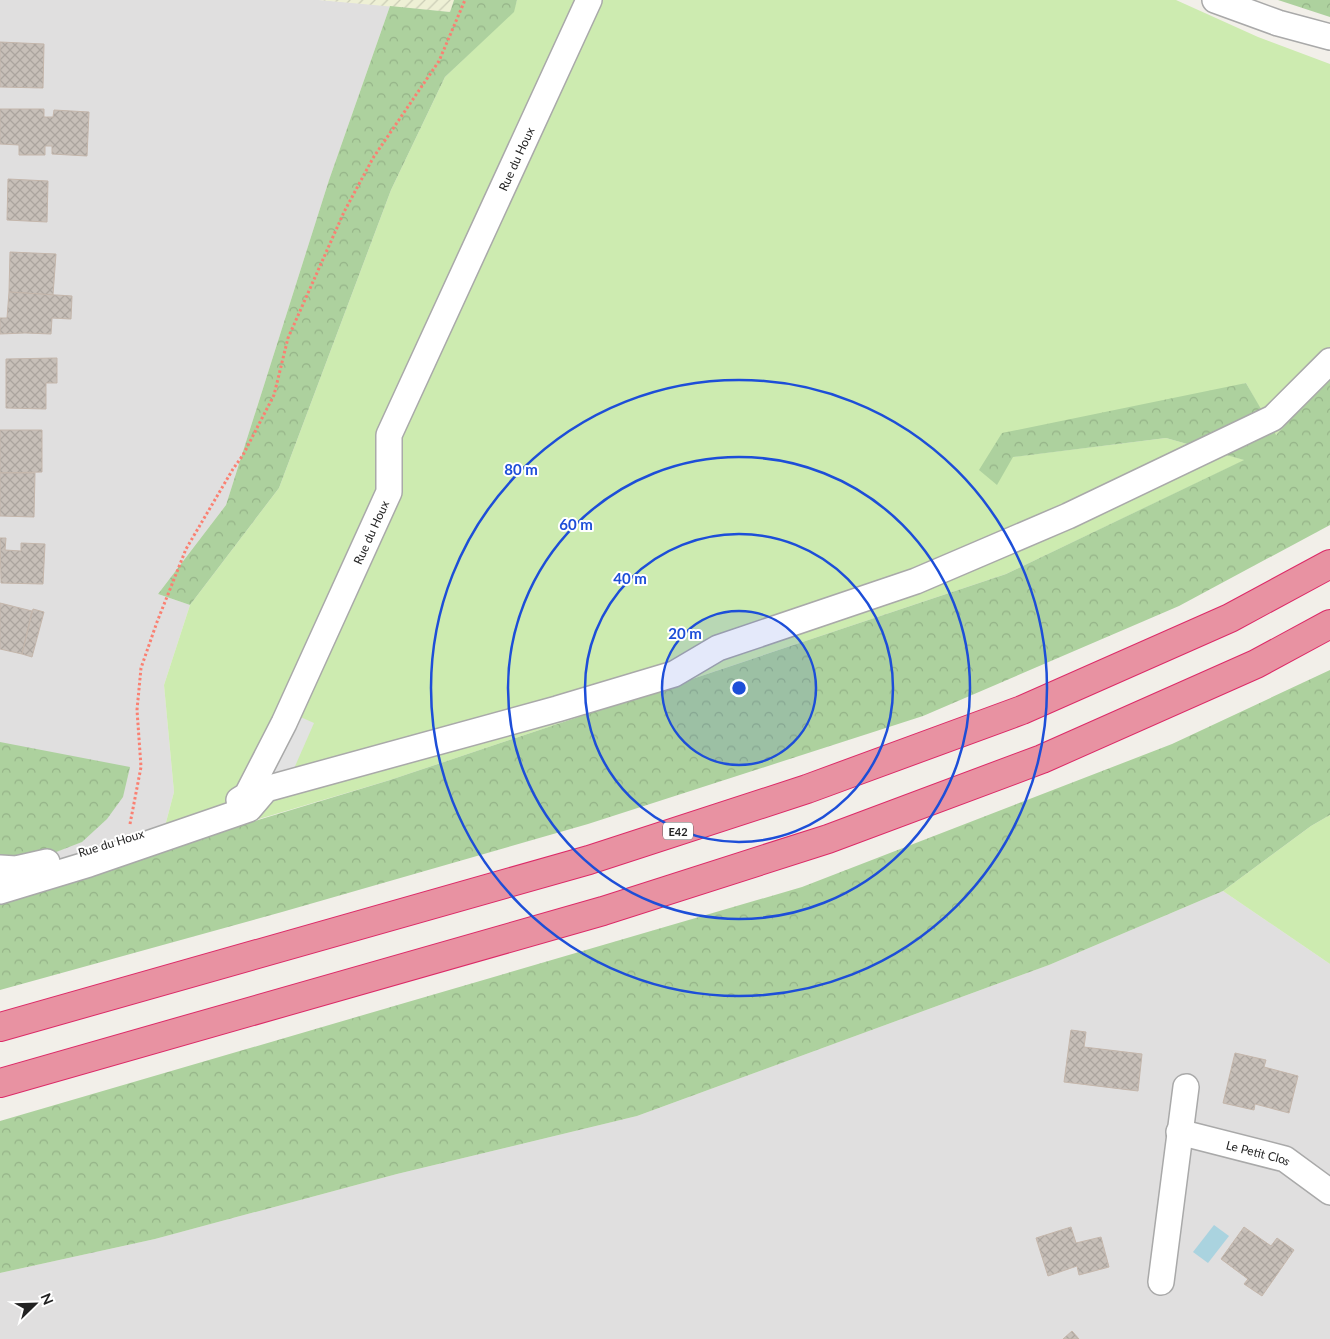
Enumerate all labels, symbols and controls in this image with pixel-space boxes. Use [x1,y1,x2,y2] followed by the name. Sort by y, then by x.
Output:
[495,125,537,193] street label: Rue du Houx
[504,460,538,478] text: 80 m
[350,498,392,566] street label: Rue du Houx
[559,515,593,533] text: 60 m
[613,569,647,587] text: 40 m
[668,624,702,642] text: 20 m
[730,679,748,697] centre of rings
[663,822,693,839] road number: E42
[76,826,146,860] street label: Rue du Houx
[1225,1137,1294,1168] street label: Le Petit Clos
[10,1279,60,1329] north arrow
[37,1290,57,1307] text: N

